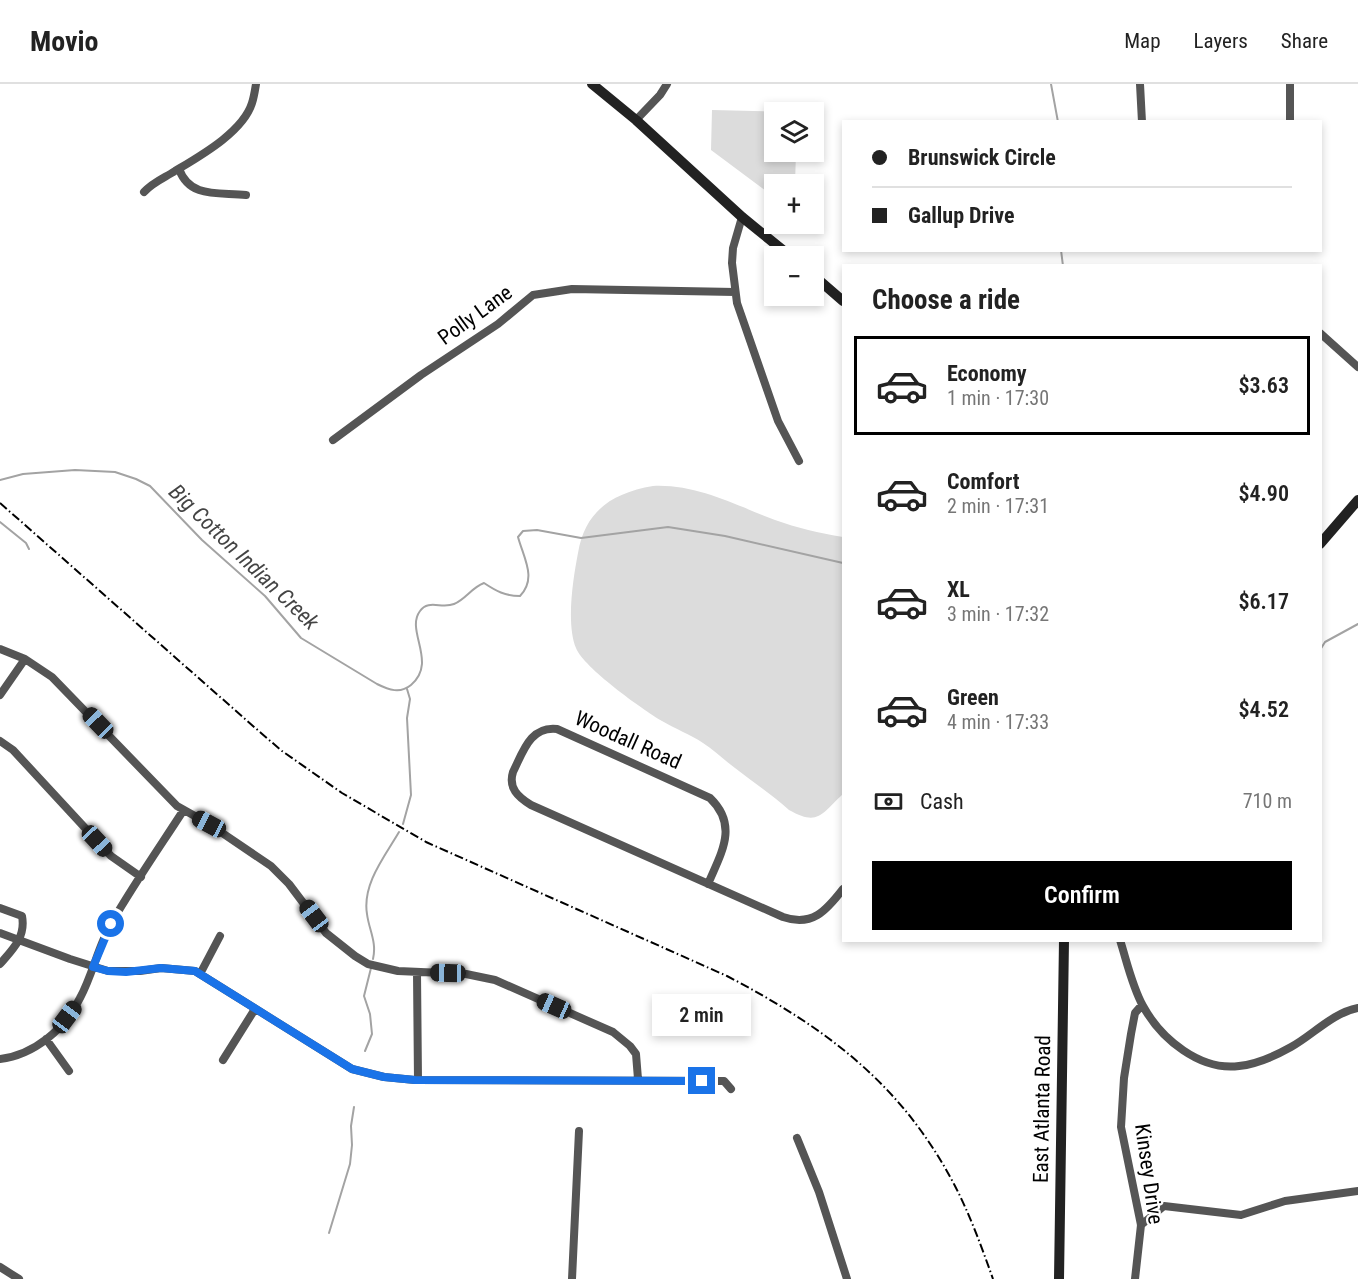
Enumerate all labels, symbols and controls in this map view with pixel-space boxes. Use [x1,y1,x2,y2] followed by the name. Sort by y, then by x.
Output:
[30,25,99,58] text: Movio
[1124,29,1161,53] text: Map
[1194,29,1248,53] text: Layers
[1281,29,1328,53] text: Share
[764,102,824,306] map controls
[764,102,824,162] button: layers
[908,145,1056,170] text: Brunswick Circle
[764,174,824,234] button: +
[908,203,1015,228] text: Gallup Drive
[764,246,824,306] button: −
[433,280,517,350] street label: Polly Lane
[872,284,1020,316] text: Choose a ride
[875,359,929,413] icon: car
[947,361,1027,386] text: Economy
[1238,373,1289,398] text: $3.63
[947,386,1049,410] text: 1 min · 17:30
[875,467,929,521] icon: car
[947,469,1020,494] text: Comfort
[164,479,324,635] water label: Big Cotton Indian Creek
[1238,481,1289,506] text: $4.90
[947,494,1049,518] text: 2 min · 17:31
[875,575,929,629] icon: car
[947,577,970,602] text: XL
[1238,589,1289,614] text: $6.17
[947,602,1049,626] text: 3 min · 17:32
[875,683,929,737] icon: car
[947,685,999,710] text: Green
[1238,697,1289,722] text: $4.52
[79,704,117,742] car
[571,706,685,774] street label: Woodall Road
[947,710,1049,734] text: 4 min · 17:33
[872,785,905,818] icon: cash
[920,789,964,814] text: Cash
[1243,789,1292,813] text: 710 m
[189,808,229,840] car
[78,822,116,860] car
[872,861,1292,930] button: Confirm
[296,896,332,936] car
[97,910,124,937] route start
[430,964,466,982] car
[534,990,574,1022] car
[652,994,752,1036] callout: 2 min
[49,997,85,1037] car
[679,1003,724,1027] text: 2 min
[1029,1035,1055,1183] street label: East Atlanta Road
[688,1067,715,1094] route end
[1130,1122,1168,1226] street label: Kinsey Drive

